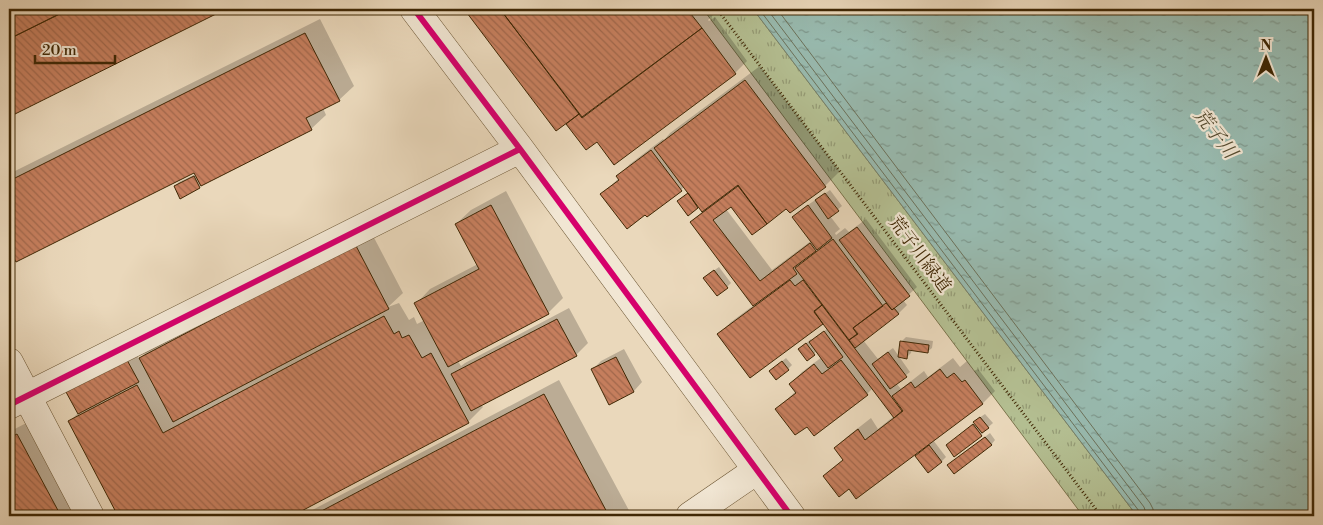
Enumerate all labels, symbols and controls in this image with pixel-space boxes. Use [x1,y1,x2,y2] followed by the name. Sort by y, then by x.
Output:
[35,32,115,64] scale bar
[1240,32,1290,82] north arrow
[1260,37,1272,55] text: N
[42,41,77,60] text: 20 m
[1188,104,1243,165] water label: 荒子川
[883,211,956,297] street label: 荒子川緑道

